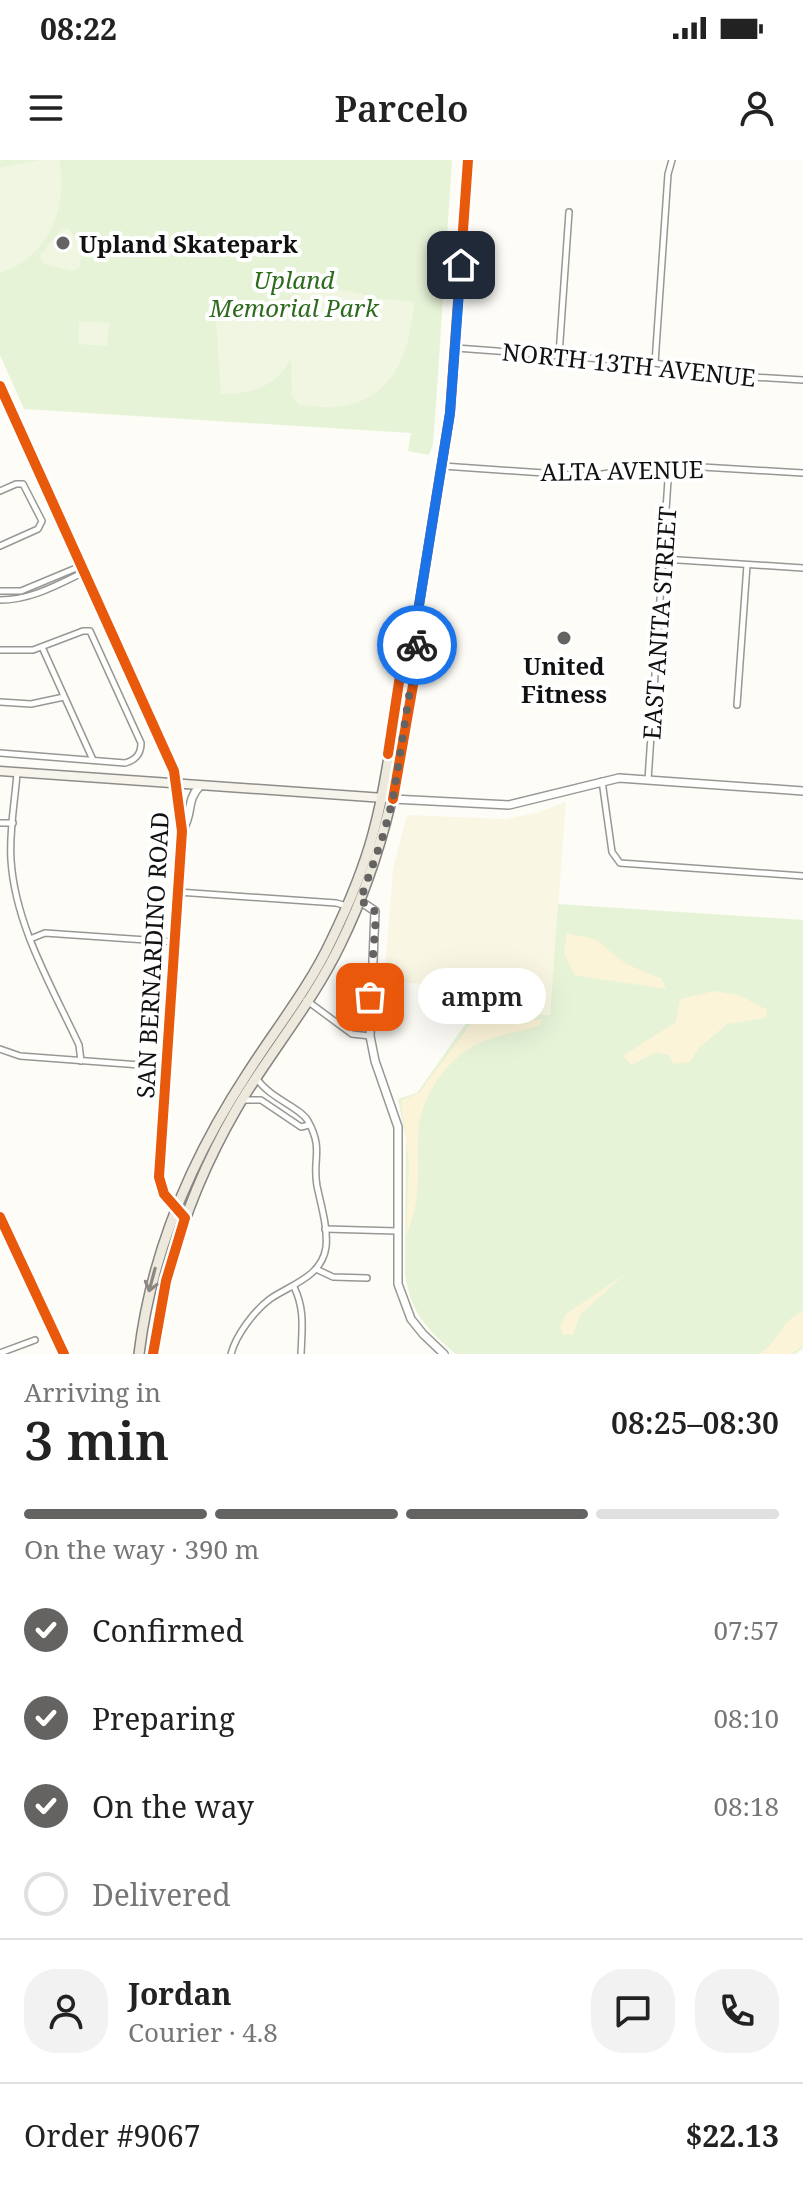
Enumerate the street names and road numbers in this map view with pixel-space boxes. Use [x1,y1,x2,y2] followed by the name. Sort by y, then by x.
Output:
[501,334,757,394] street label: NORTH 13TH AVENUE
[540,452,704,488] street label: ALTA AVENUE
[634,505,684,741] street label: EAST ANITA STREET
[128,811,176,1099] street label: SAN BERNARDINO ROAD

